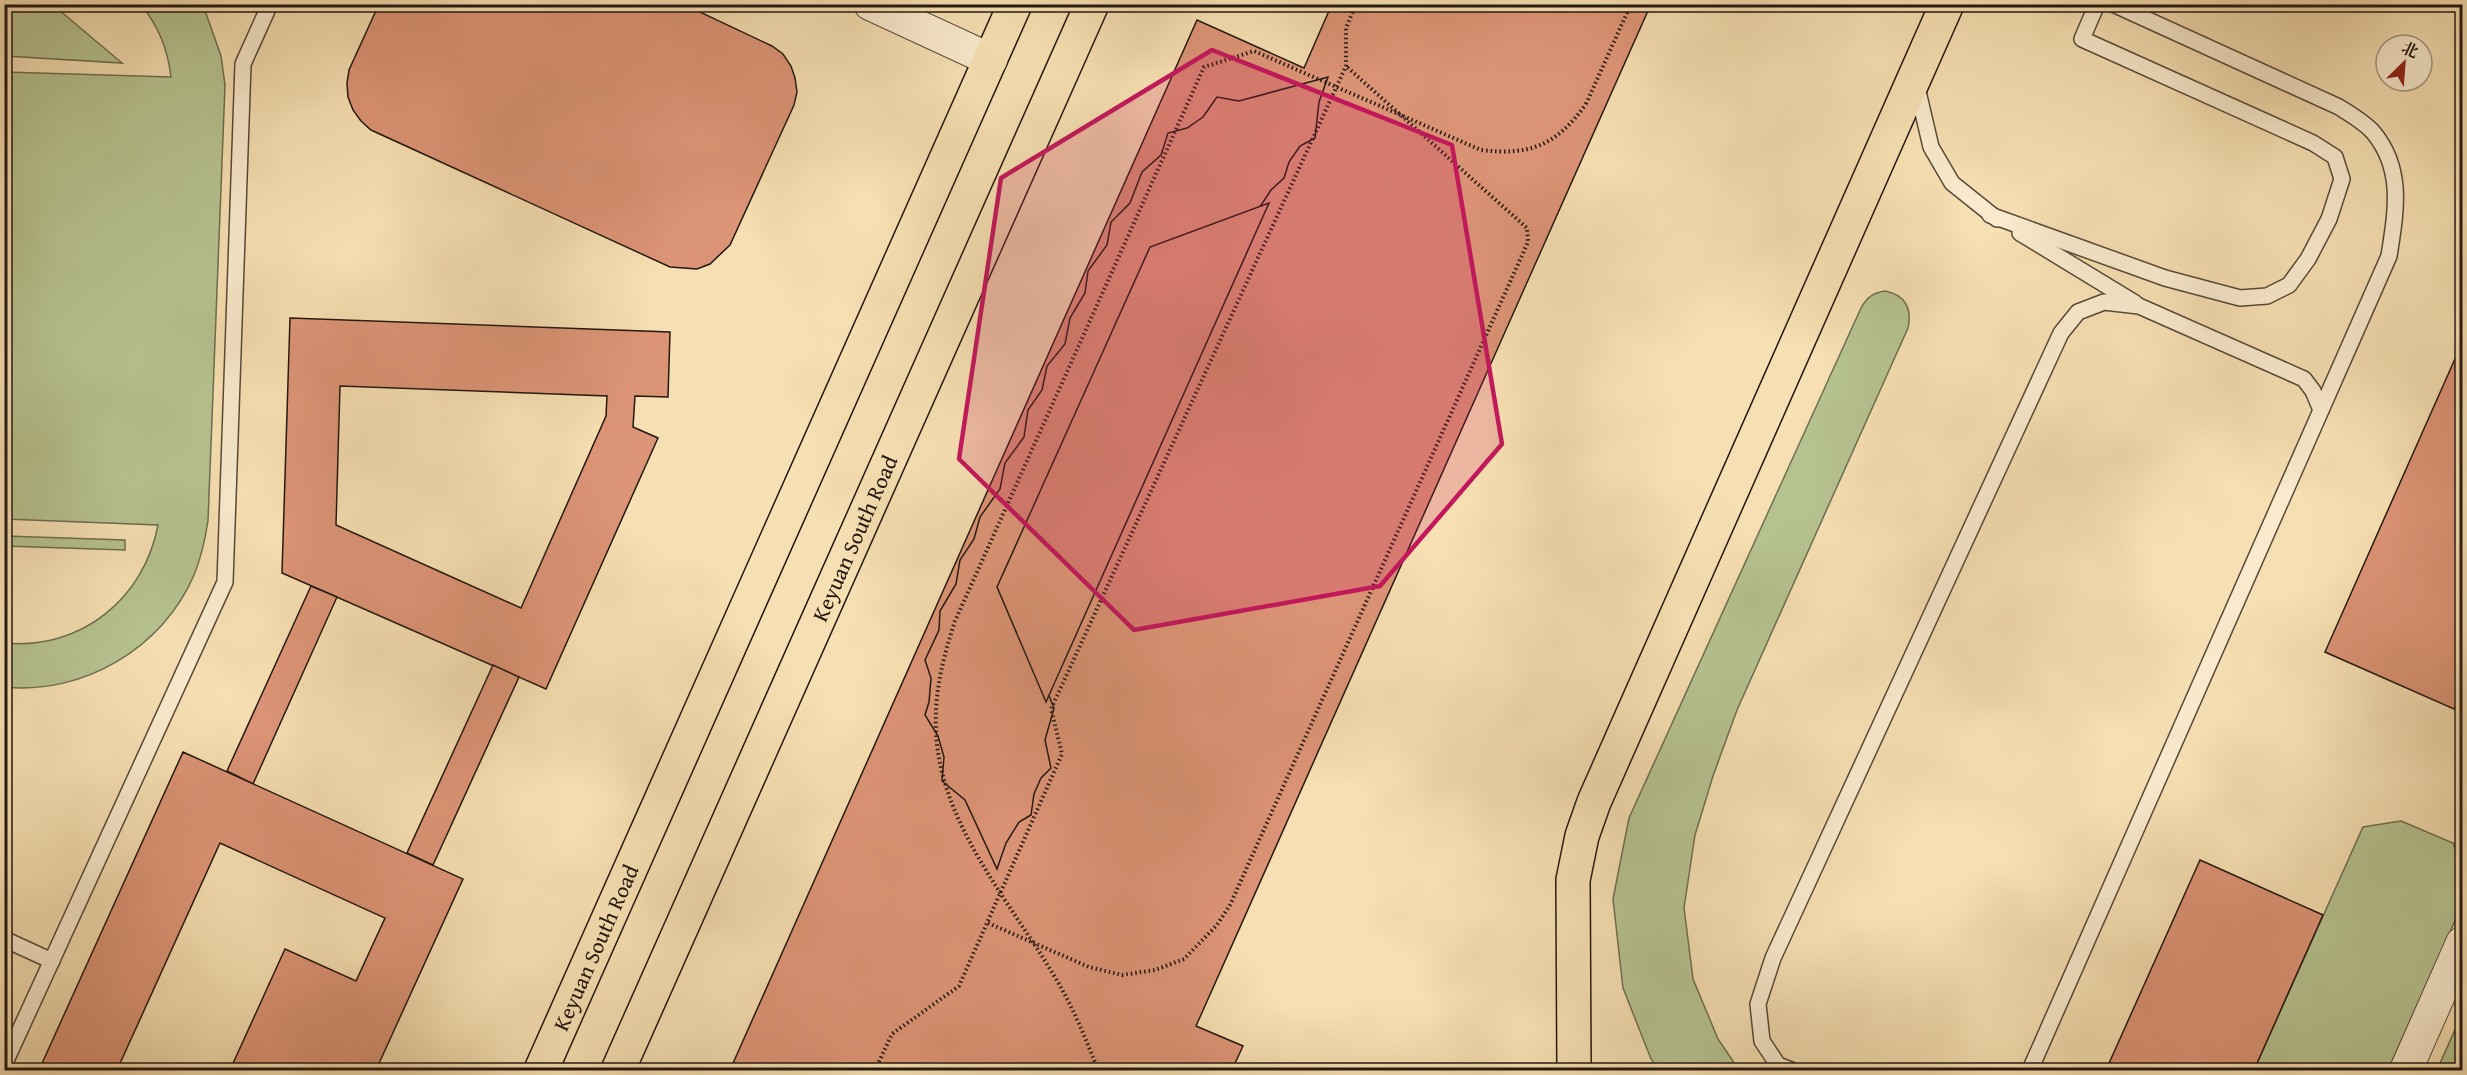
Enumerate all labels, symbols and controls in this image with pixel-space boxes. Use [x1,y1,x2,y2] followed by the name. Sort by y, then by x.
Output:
[2374,33,2434,93] north arrow
[2398,35,2423,64] text: 北
[804,450,906,626] street label: Keyuan South Road
[544,859,646,1036] street label: Keyuan South Road

